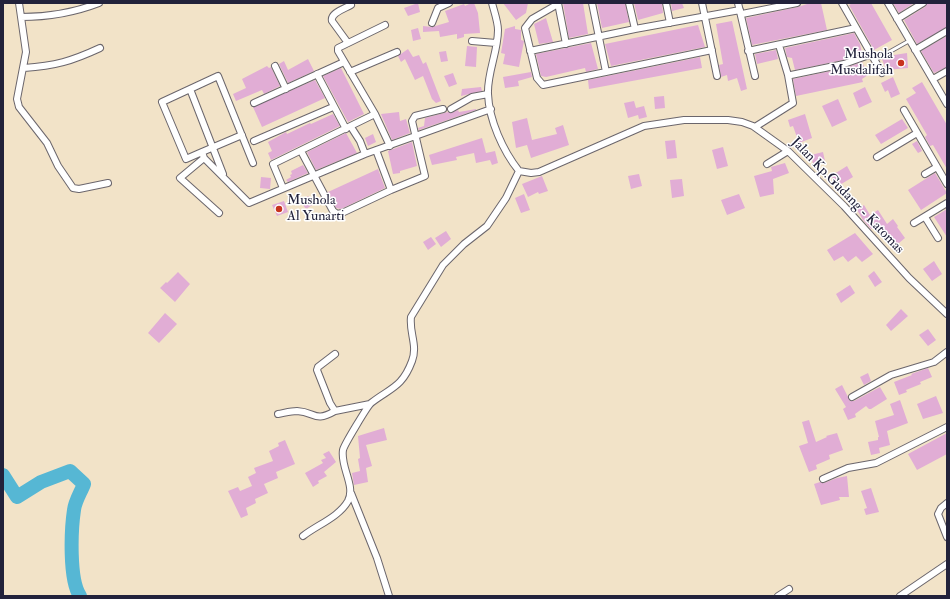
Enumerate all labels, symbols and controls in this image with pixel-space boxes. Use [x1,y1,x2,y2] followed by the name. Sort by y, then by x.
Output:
[830,47,893,80] place label: Mushola Musdalifah
[896,58,906,68] marker: Mushola Musdalifah
[787,134,907,258] street label: Jalan Kp.Gudang - Katomas
[287,193,345,226] place label: Mushola Al Yunarti
[274,204,284,214] marker: Mushola Al Yunarti

